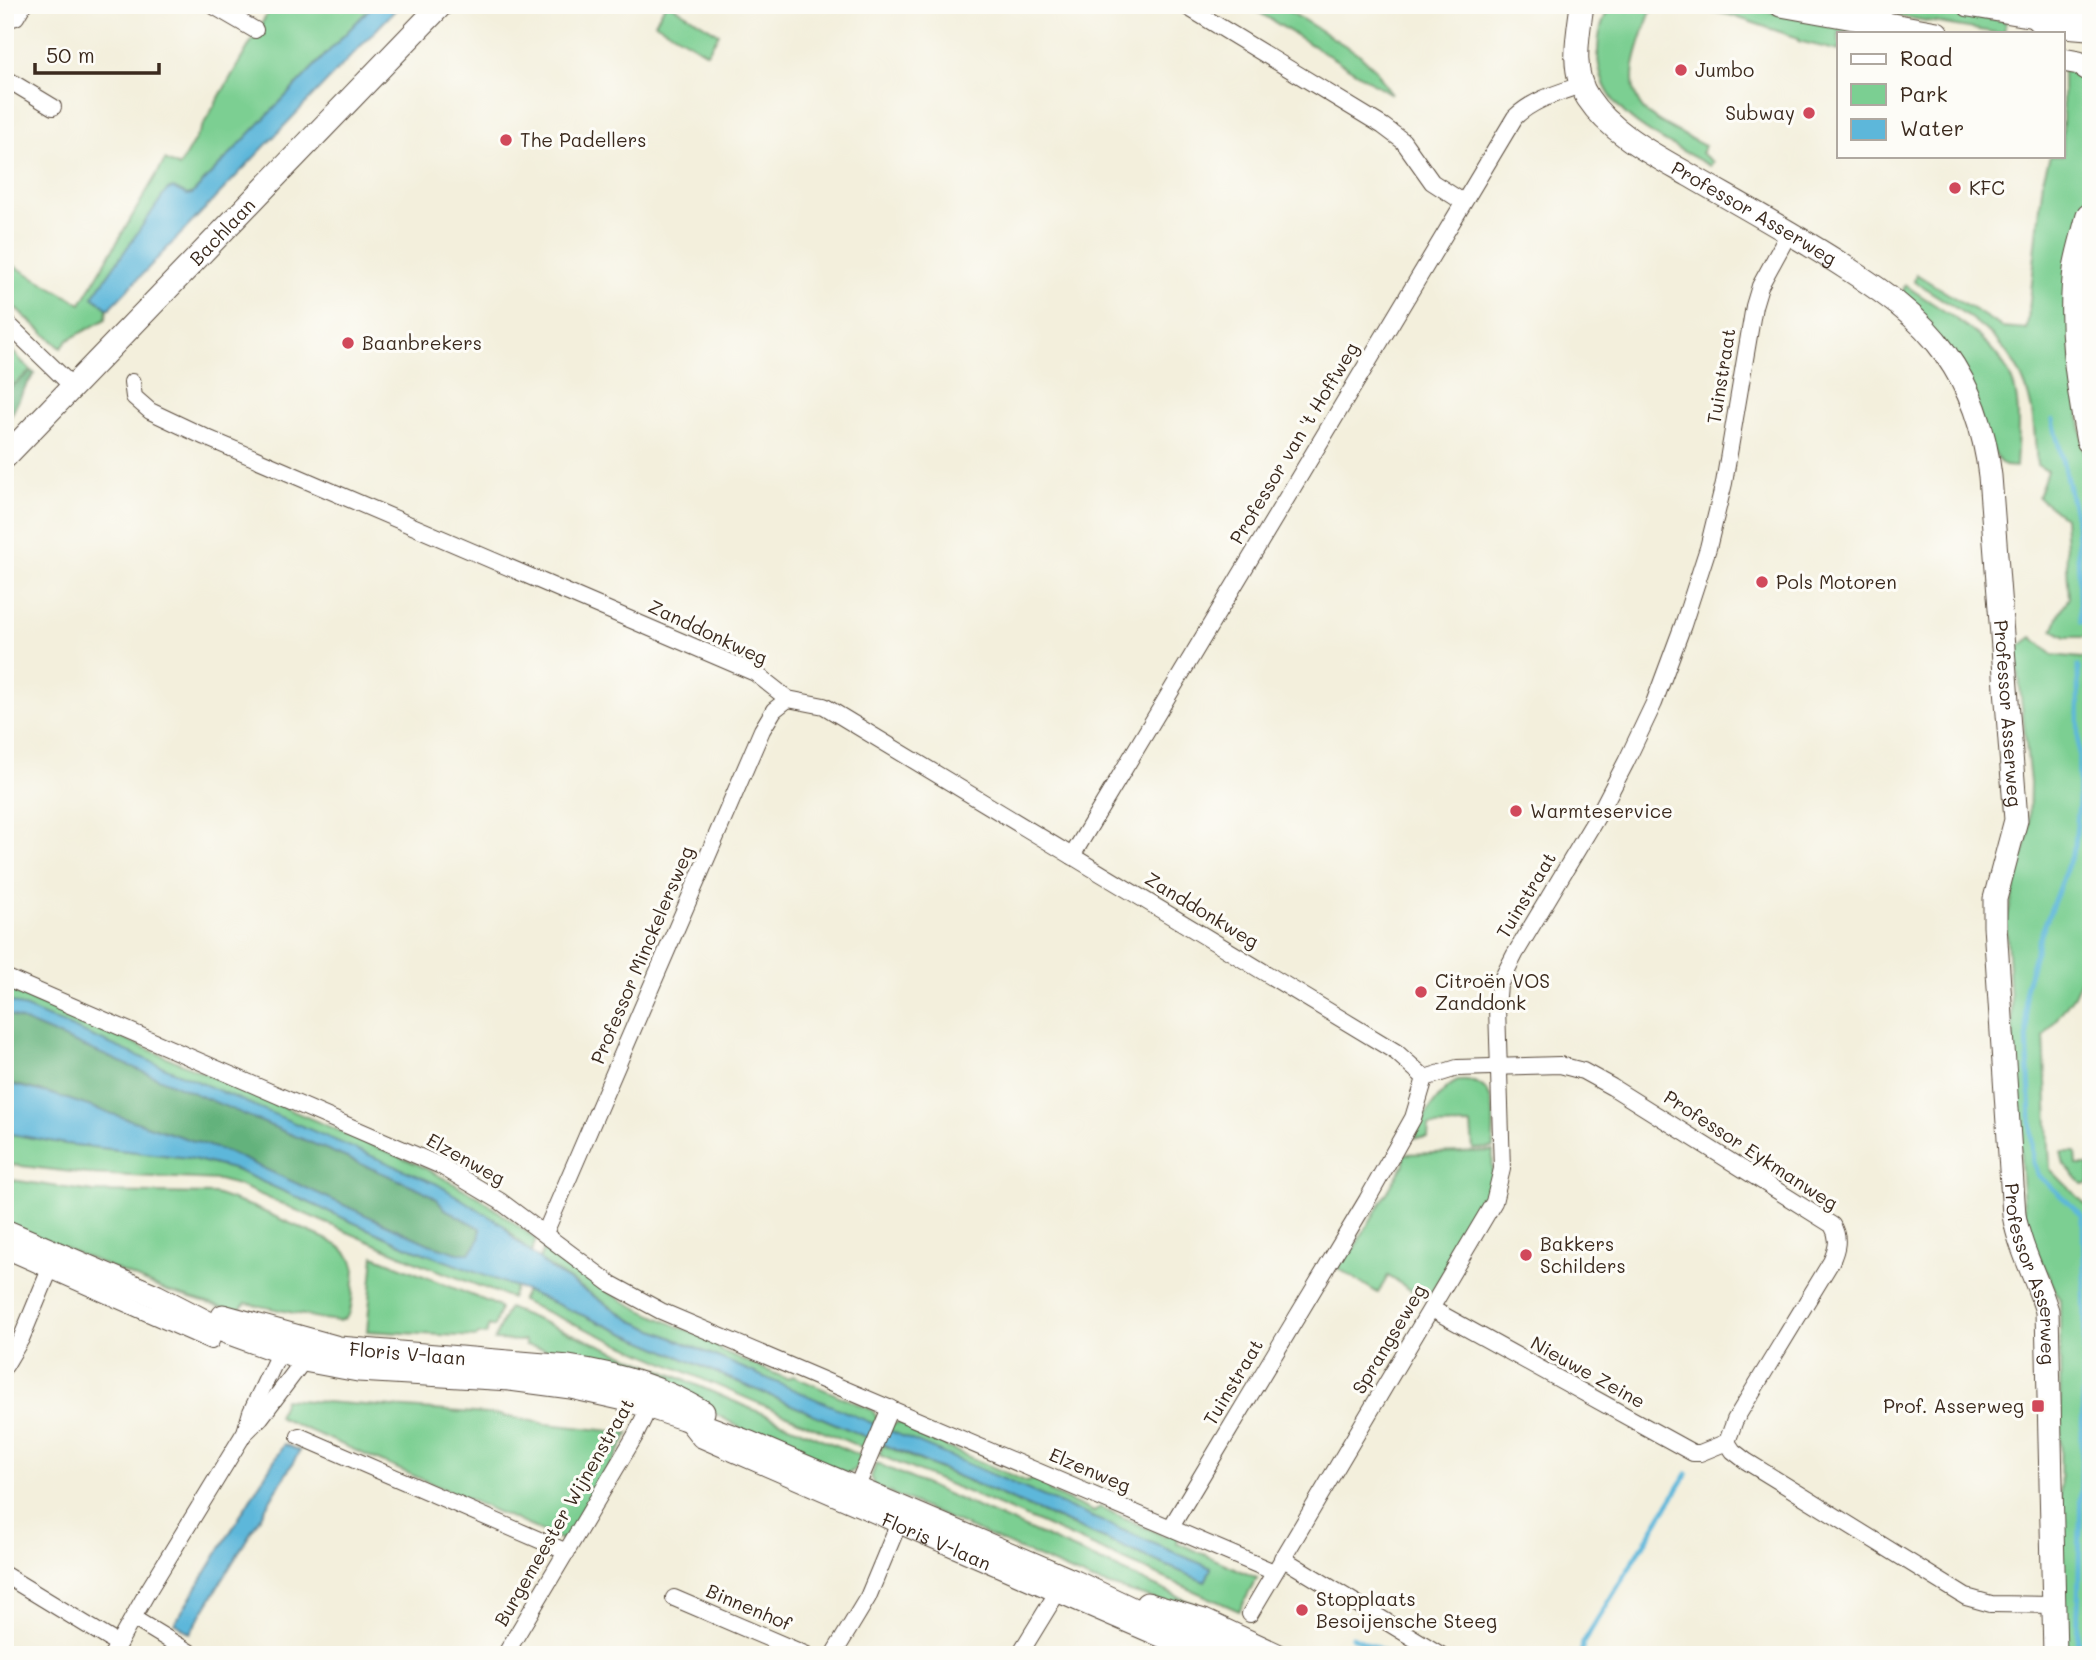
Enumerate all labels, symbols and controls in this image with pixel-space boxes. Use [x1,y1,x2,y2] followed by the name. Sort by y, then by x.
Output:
[35,32,159,76] scale bar
[1837,32,2064,158] legend
[46,41,95,68] text: 50 m
[1900,44,1952,71] text: Road
[1695,57,1754,82] place label: Jumbo
[1673,62,1689,78] marker: Jumbo
[1900,80,1948,107] text: Park
[1725,100,1795,125] place label: Subway
[1801,105,1817,121] marker: Subway
[1900,114,1964,141] text: Water
[520,127,646,152] place label: The Padellers
[498,132,514,148] marker: The Padellers
[1667,155,1842,271] street label: Professor Asserweg
[1969,175,2005,200] place label: KFC
[1947,180,1963,196] marker: KFC
[184,192,260,270] street label: Bachlaan
[1701,326,1740,426] street label: Tuinstraat
[362,330,482,355] place label: Baanbrekers
[340,335,356,351] marker: Baanbrekers
[1223,337,1364,548] street label: Professor van 't Hoffweg
[1776,569,1897,594] place label: Pols Motoren
[1754,574,1770,590] marker: Pols Motoren
[645,593,772,670] street label: Zanddonkweg
[1989,619,2028,808] street label: Professor Asserweg
[1530,798,1673,823] place label: Warmteservice
[1508,803,1524,819] marker: Warmteservice
[584,842,699,1068] street label: Professor Minckelersweg
[1490,847,1561,943] street label: Tuinstraat
[1141,866,1264,953] street label: Zanddonkweg
[1435,968,1550,1015] place label: Citroën VOS Zanddonk
[1413,984,1429,1000] marker: Citroën VOS Zanddonk
[1659,1084,1843,1215] street label: Professor Eykmanweg
[423,1127,510,1190] street label: Elzenweg
[2000,1182,2061,1365] street label: Professor Asserweg
[1540,1231,1626,1278] place label: Bakkers Schilders
[1518,1247,1534,1263] marker: Bakkers Schilders
[1346,1279,1431,1398] street label: Sprangseweg
[1527,1330,1650,1413] street label: Nieuwe Zeine
[1197,1334,1268,1430] street label: Tuinstraat
[348,1336,467,1370] street label: Floris V-laan
[488,1393,639,1630] street label: Burgemeester Wijnenstraat
[1883,1393,2024,1418] place label: Prof. Asserweg
[2030,1398,2046,1414] marker: Prof. Asserweg
[1046,1441,1135,1498] street label: Elzenweg
[878,1506,995,1576] street label: Floris V-laan
[703,1577,796,1636] street label: Binnenhof
[1316,1586,1497,1633] place label: Stopplaats Besoijensche Steeg
[1294,1602,1310,1618] marker: Stopplaats Besoijensche Steeg

